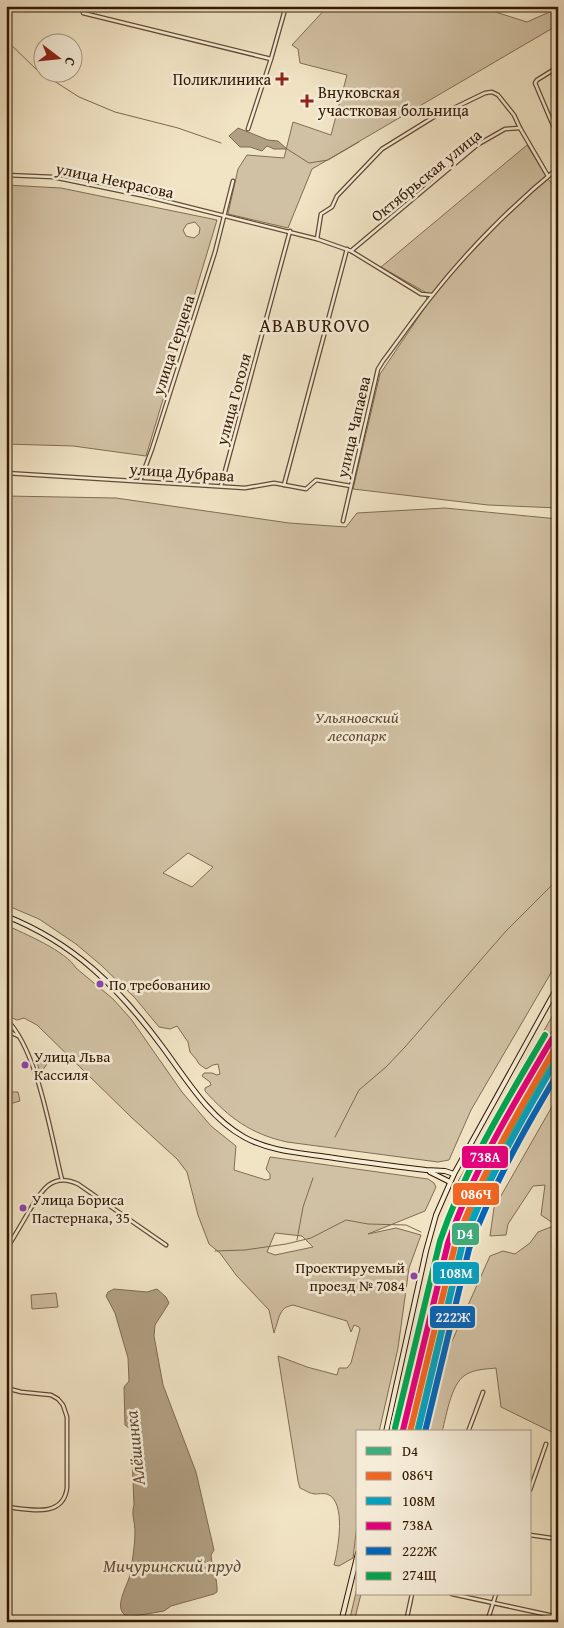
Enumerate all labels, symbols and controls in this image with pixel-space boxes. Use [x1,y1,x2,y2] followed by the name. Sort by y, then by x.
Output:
[32,32,82,82] north arrow
[60,55,81,68] text: С
[173,67,271,91] place label: Поликлиника
[275,72,289,86] marker: Поликлиника
[317,80,469,122] place label: Внуковская участковая больница
[300,94,314,108] marker: Внуковская участковая больница
[366,123,487,227] street label: Октябрьская улица
[53,156,177,204] street label: улица Некрасова
[145,291,201,399] street label: улица Герцена
[259,311,371,339] district label: ABABUROVO
[209,350,257,449] street label: улица Гоголя
[329,373,376,481] street label: улица Чапаева
[128,456,236,488] street label: улица Дубрава
[315,705,399,747] park label: Ульяновский лесопарк
[109,974,210,995] place label: По требованию
[95,979,105,989] marker: По требованию
[34,1046,111,1085] place label: Улица Льва Кассиля
[20,1060,30,1070] marker: Улица Льва Кассиля
[461,1145,509,1169] line badge: 738А
[470,1147,500,1167] text: 738А
[452,1182,500,1206] line badge: 086Ч
[461,1184,491,1204] text: 086Ч
[32,1189,130,1228] place label: Улица Бориса Пастернака, 35
[18,1203,28,1213] marker: Улица Бориса Пастернака, 35
[451,1222,480,1246] line badge: D4
[457,1224,473,1244] text: D4
[296,1257,405,1296] place label: Проектируемый проезд № 7084
[432,1261,480,1285] line badge: 108М
[439,1263,473,1283] text: 108М
[409,1271,419,1281] marker: Проектируемый проезд № 7084
[429,1305,476,1329] line badge: 222Ж
[435,1307,471,1327] text: 222Ж
[117,1408,152,1488] water label: Алёшинка
[356,1430,532,1596] legend
[402,1440,418,1461] text: D4
[402,1464,433,1485] text: 086Ч
[402,1490,436,1511] text: 108М
[402,1514,433,1535] text: 738А
[402,1540,438,1561] text: 222Ж
[103,1552,241,1579] water label: Мичуринский пруд
[402,1564,437,1585] text: 274Щ

